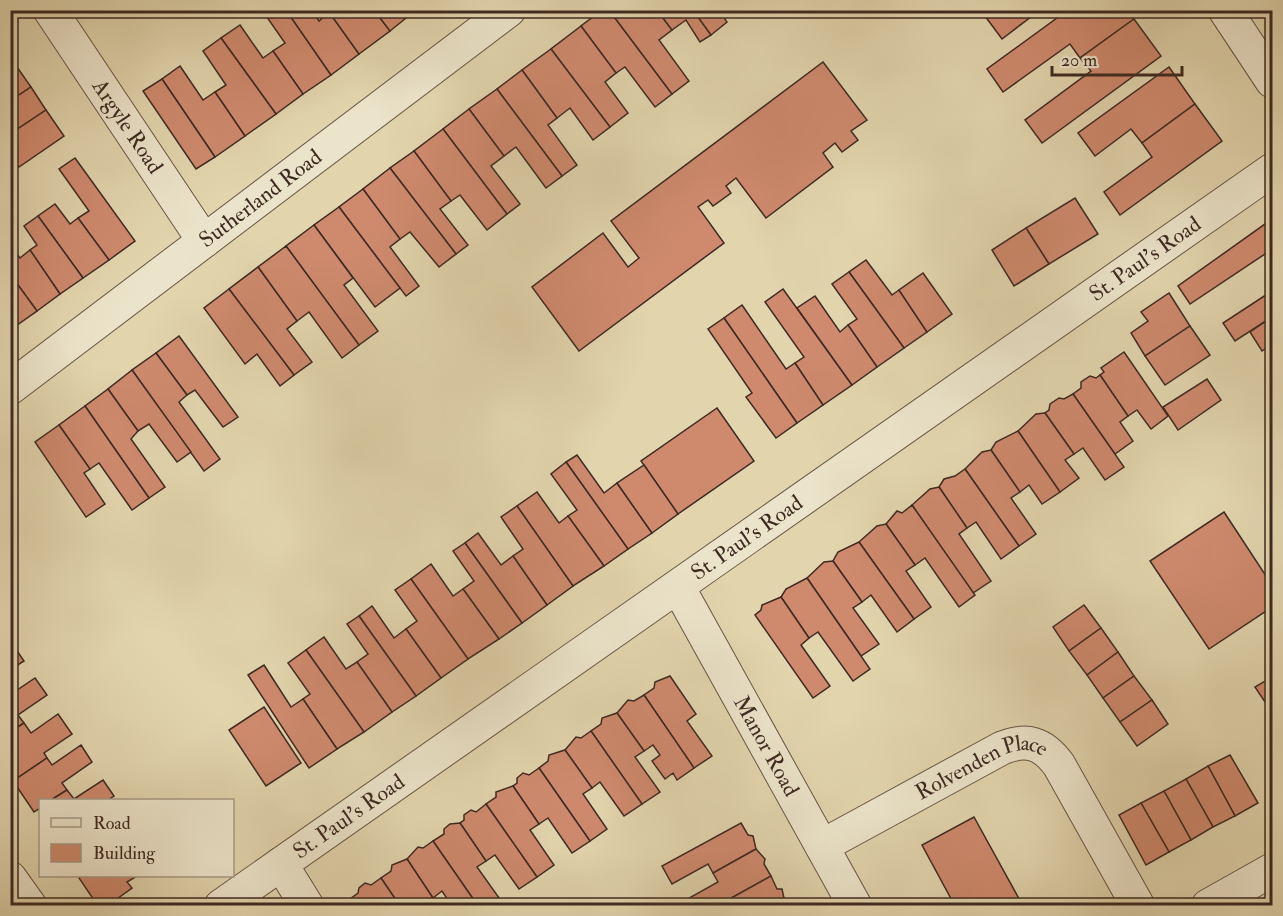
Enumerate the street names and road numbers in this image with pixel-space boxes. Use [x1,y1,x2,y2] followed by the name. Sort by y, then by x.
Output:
[85,73,169,179] street label: Argyle Road
[193,143,327,254] street label: Sutherland Road
[1084,210,1206,308] street label: St. Paul's Road
[686,489,808,587] street label: St. Paul's Road
[727,691,806,802] street label: Manor Road
[911,729,1054,806] street label: Rolvenden Place
[287,768,410,865] street label: St. Paul's Road

